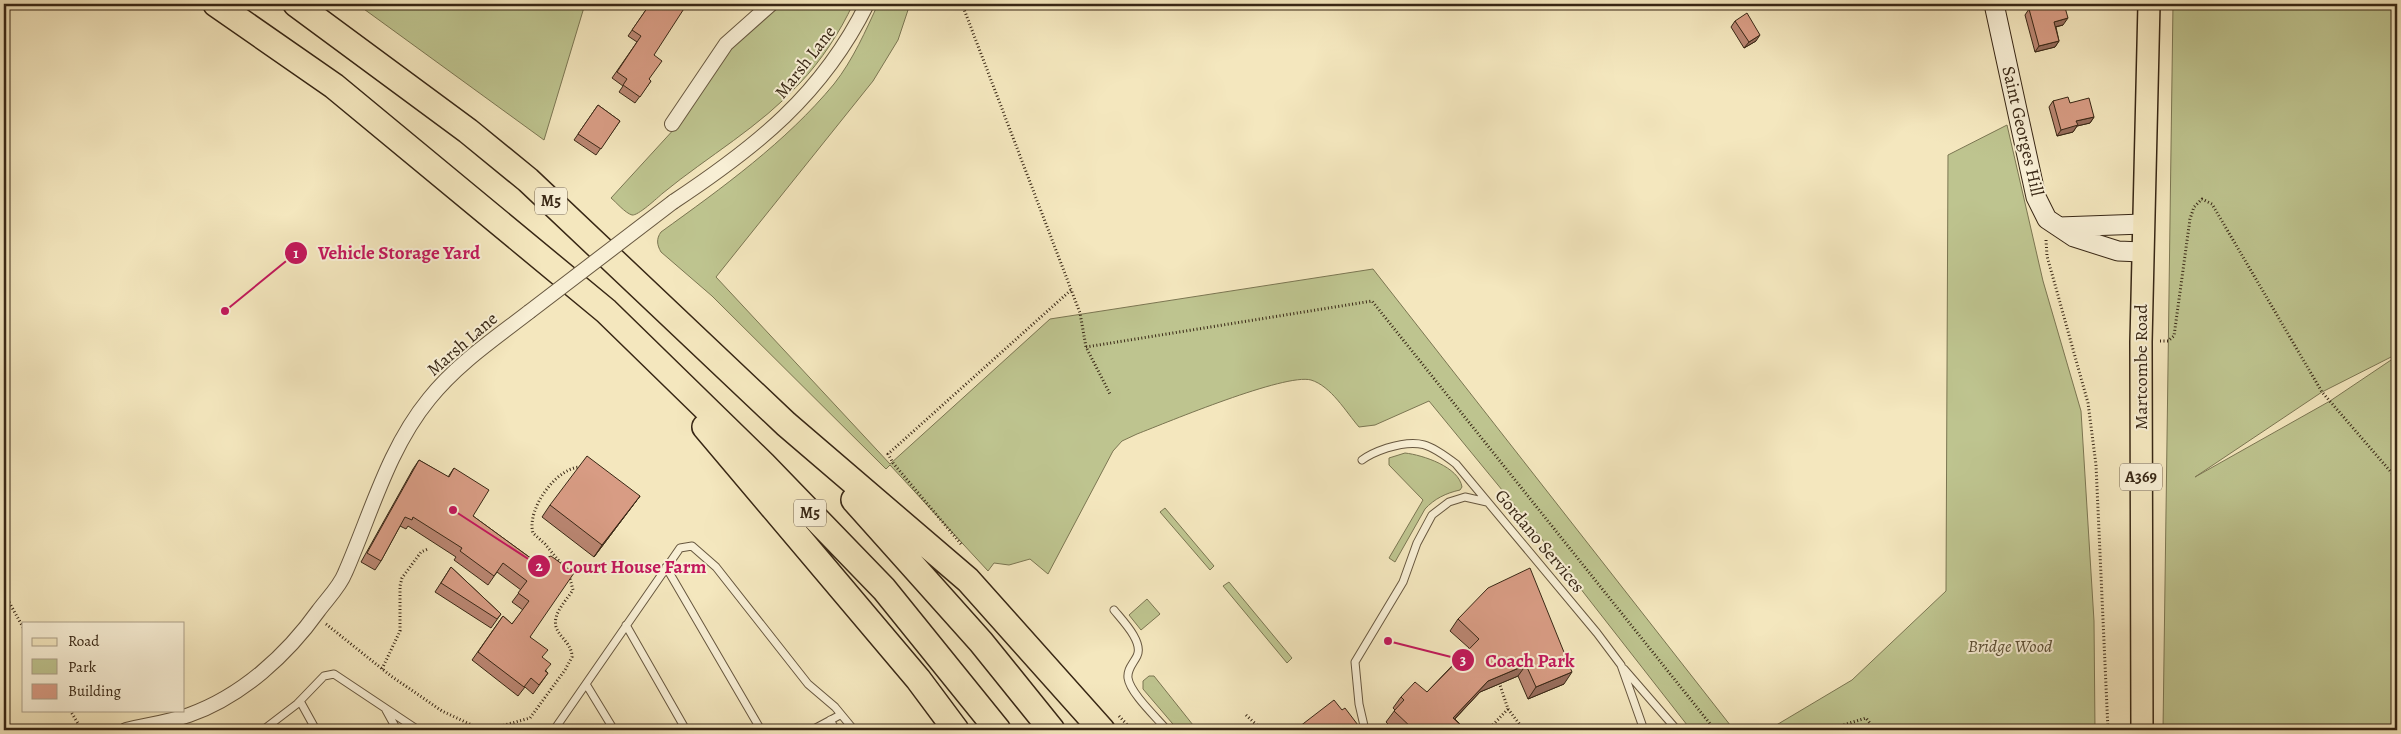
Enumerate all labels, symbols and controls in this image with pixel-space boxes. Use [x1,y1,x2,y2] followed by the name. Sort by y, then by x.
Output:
[769,21,841,103] street label: Marsh Lane
[1996,64,2050,199] street label: Saint Georges Hill
[535,188,567,215] road number: M5
[283,236,490,270] callout: Vehicle Storage Yard
[317,240,481,266] text: Vehicle Storage Yard
[293,243,299,263] text: 1
[2129,304,2153,430] street label: Martcombe Road
[422,307,502,381] street label: Marsh Lane
[2120,464,2162,491] road number: A369
[1490,484,1590,598] street label: Gordano Services
[794,499,826,526] road number: M5
[527,549,717,583] callout: Court House Farm
[561,554,707,580] text: Court House Farm
[535,556,543,576] text: 2
[22,622,185,712] legend
[68,631,100,651] text: Road
[1968,634,2053,658] park label: Bridge Wood
[1451,643,1585,677] callout: Coach Park
[1485,648,1575,674] text: Coach Park
[1460,650,1466,670] text: 3
[68,657,97,677] text: Park
[68,681,121,701] text: Building

